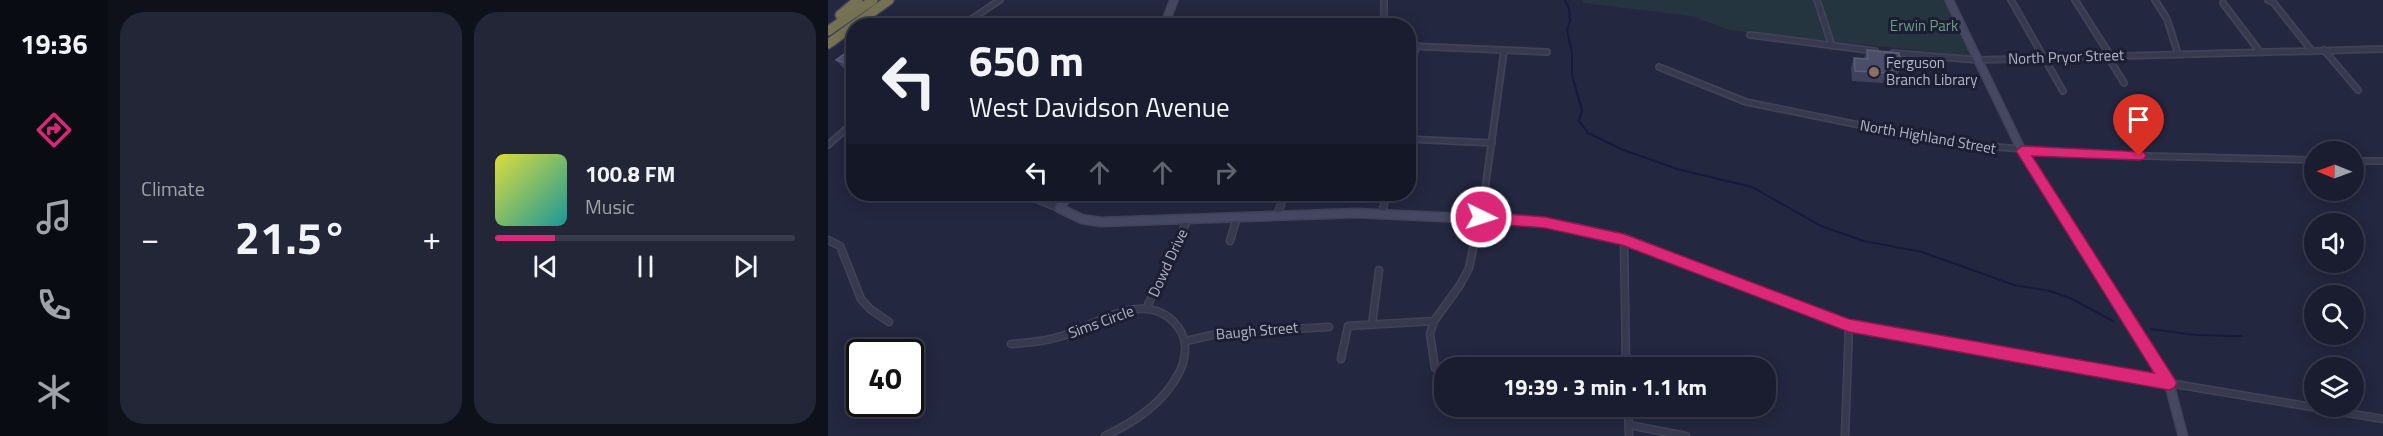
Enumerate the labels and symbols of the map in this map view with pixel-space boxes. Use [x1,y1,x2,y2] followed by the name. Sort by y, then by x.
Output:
[1890,14,1958,37] park label: Erwin Park
[2008,43,2125,70] street label: North Pryor Street
[1886,51,1977,91] place label: Ferguson Branch Library
[1867,65,1881,79] marker: Ferguson Branch Library
[2113,94,2164,156] pin
[1858,113,1999,160] street label: North Highland Street
[2304,141,2364,201] north arrow
[1449,185,1513,249] position arrow
[1142,225,1193,301] street label: Dowd Drive
[1065,299,1137,344] street label: Sims Circle
[1215,315,1300,346] street label: Baugh Street
[846,339,924,417] speed limit sign: 40

